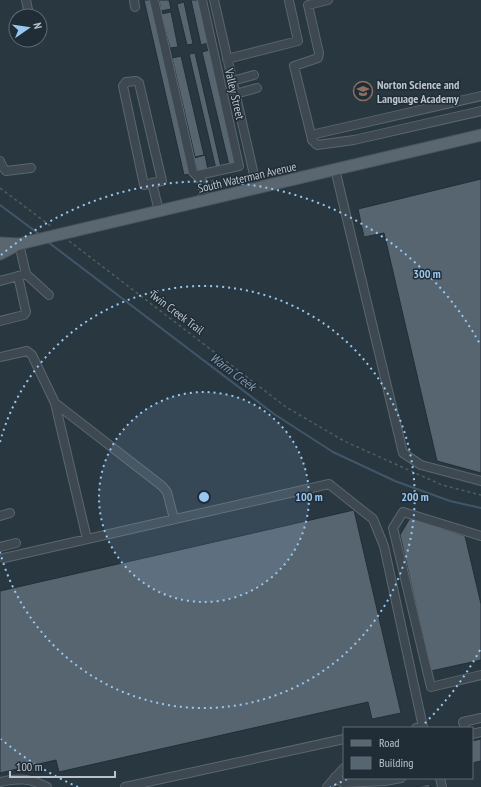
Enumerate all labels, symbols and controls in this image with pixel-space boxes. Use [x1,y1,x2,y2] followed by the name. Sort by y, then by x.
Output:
[8,8,48,48] north arrow
[30,21,45,30] text: N
[222,66,248,122] street label: Valley Street
[377,77,459,106] place label: Norton Science and Language Academy
[352,80,374,102] school or university icon: Norton Science and Language Academy
[196,158,298,196] street label: South Waterman Avenue
[413,266,441,281] text: 300 m
[147,287,207,338] street label: Twin Creek Trail
[207,349,261,396] water label: Warm Creek
[295,489,323,504] text: 100 m
[401,489,429,504] text: 200 m
[197,490,211,504] centre of rings
[343,727,473,779] legend
[379,735,399,750] text: Road
[10,753,115,779] scale bar
[379,755,414,770] text: Building
[16,759,43,774] text: 100 m

